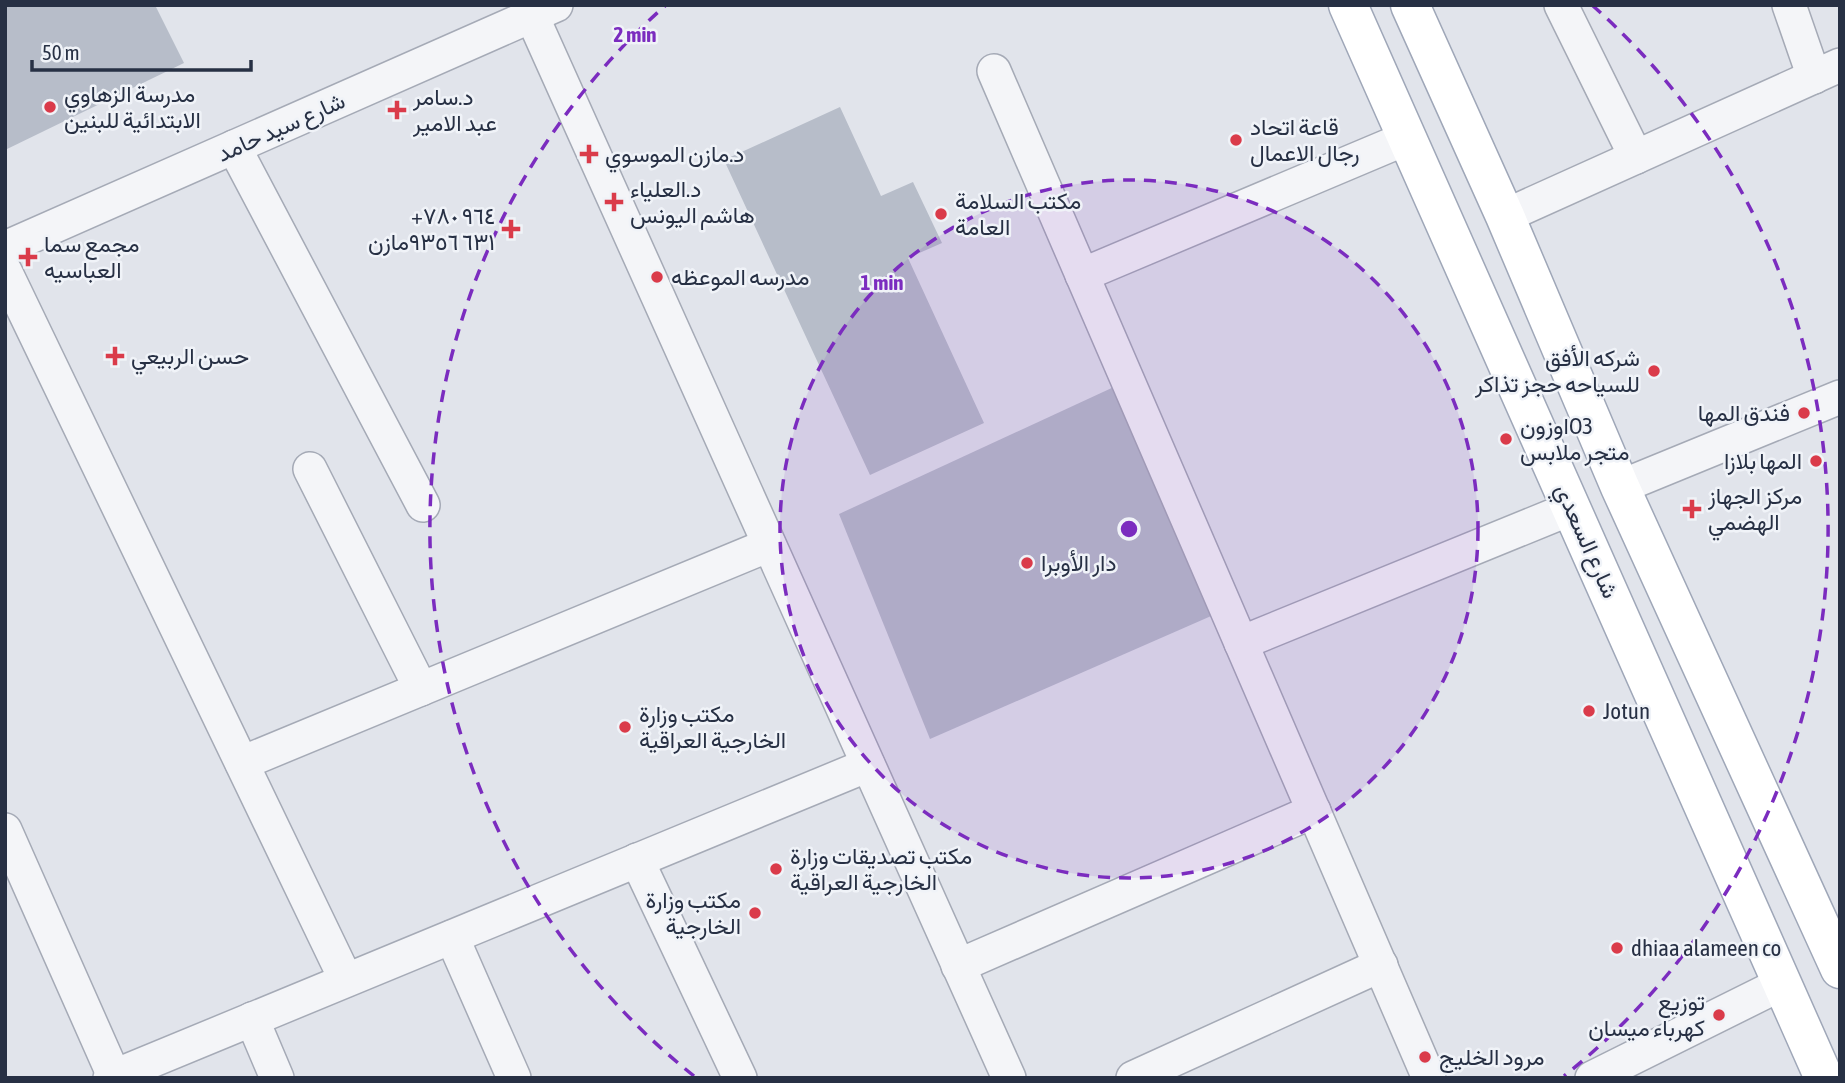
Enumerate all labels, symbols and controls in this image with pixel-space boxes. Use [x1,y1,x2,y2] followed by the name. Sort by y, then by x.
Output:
[614,22,656,46] text: 2 min
[32,28,250,72] scale bar
[42,40,80,64] text: 50 m
[64,81,201,134] place label: مدرسة الزهاوي اﻻبتدائية للبنين
[412,84,497,138] place label: د.سامر عبد الامير
[213,87,350,170] street label: شارع سيد حامد
[42,99,58,115] marker: مدرسة الزهاوي اﻻبتدائية للبنين
[387,100,407,120] marker: د.سامر عبد الامير
[1250,114,1360,168] place label: قاعة اتحاد رجال الاعمال
[1228,132,1244,148] marker: قاعة اتحاد رجال الاعمال
[605,141,744,173] place label: د.مازن الموسوي
[579,144,599,164] marker: د.مازن الموسوي
[630,176,755,230] place label: د.العلياء هاشم اليونس
[955,188,1081,240] place label: مكتب السلامة العامة
[604,192,624,212] marker: د.العلياء هاشم اليونس
[368,203,495,257] place label: +٩٦٤ ٧٨٠ ٦٣١ ٩٣٥٦مازن
[933,206,949,222] marker: مكتب السلامة العامة
[501,219,521,239] marker: +٩٦٤ ٧٨٠ ٦٣١ ٩٣٥٦مازن
[44,231,139,283] place label: مجمع سما العباسيه
[18,247,38,267] marker: مجمع سما العباسيه
[671,264,810,292] place label: مدرسه الموعظه
[649,269,665,285] marker: مدرسه الموعظه
[861,270,903,294] text: 1 min
[131,343,249,375] place label: حسن الربيعي
[1474,345,1640,399] place label: شركه الأفق للسياحه حجز تذاكر
[105,346,125,366] marker: حسن الربيعي
[1646,363,1662,379] marker: شركه الأفق للسياحه حجز تذاكر
[1698,400,1790,428] place label: فندق المها
[1796,405,1812,421] marker: فندق المها
[1520,413,1630,467] place label: اوزونO3 متجر ملابس
[1498,431,1514,447] marker: اوزونO3 متجر ملابس
[1724,448,1802,476] place label: المها بلازا
[1808,453,1824,469] marker: المها بلازا
[1545,480,1624,605] street label: شارع السعدي
[1707,483,1802,541] place label: مركز الجهاز الهضمي
[1682,499,1702,519] marker: مركز الجهاز الهضمي
[1117,517,1141,541] centre of rings
[1041,550,1116,578] place label: دار الأوبرا
[1019,555,1035,571] marker: دار الأوبرا
[1603,698,1650,724] place label: Jotun
[639,701,786,755] place label: مكتب وزارة الخارجية العراقية
[1581,703,1597,719] marker: Jotun
[617,719,633,735] marker: مكتب وزارة الخارجية العراقية
[790,843,972,897] place label: مكتب تصديقات وزارة الخارجية العراقية
[768,861,784,877] marker: مكتب تصديقات وزارة الخارجية العراقية
[646,887,741,941] place label: مكتب وزارة الخارجية
[747,905,763,921] marker: مكتب وزارة الخارجية
[1631,935,1781,961] place label: dhiaa alameen co
[1609,940,1625,956] marker: dhiaa alameen co
[1588,989,1705,1043] place label: توزيع كهرباء ميسان
[1711,1007,1727,1023] marker: توزيع كهرباء ميسان
[1439,1044,1545,1073] place label: مرود الخليج
[1417,1049,1433,1065] marker: مرود الخليج

